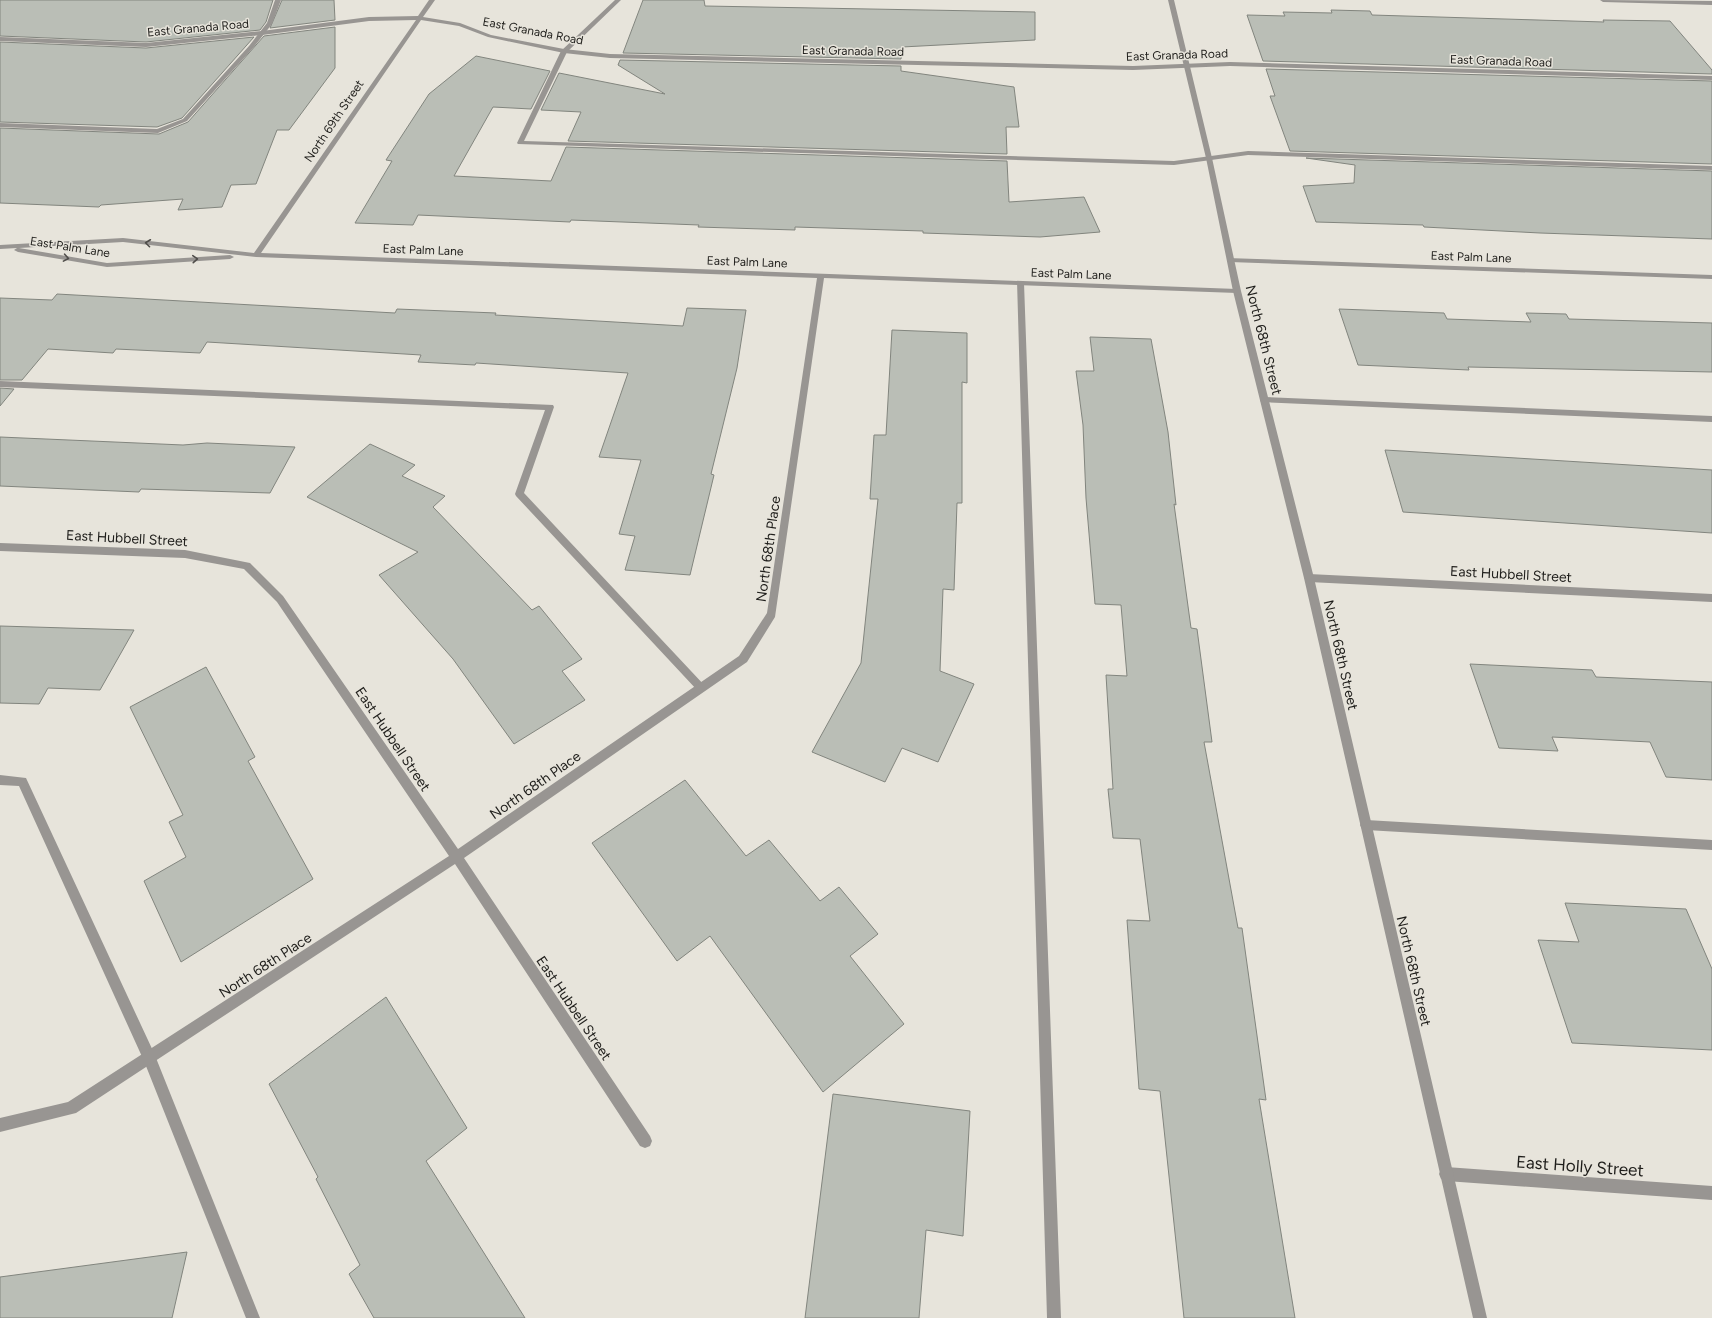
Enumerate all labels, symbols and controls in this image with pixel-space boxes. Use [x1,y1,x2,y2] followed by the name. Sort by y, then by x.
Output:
[482,14,584,48] street label: East Granada Road
[146,17,250,39] street label: East Granada Road
[802,43,904,59] street label: East Granada Road
[1126,46,1228,64] street label: East Granada Road
[1450,52,1552,70] street label: East Granada Road
[301,77,367,165] street label: North 69th Street
[29,234,111,260] street label: East Palm Lane
[145,239,151,248] one-way arrow
[382,242,464,258] street label: East Palm Lane
[1430,249,1512,265] street label: East Palm Lane
[63,253,69,262] one-way arrow
[706,254,788,270] street label: East Palm Lane
[192,255,198,264] one-way arrow
[1030,266,1112,282] street label: East Palm Lane
[1242,283,1285,397] street label: North 68th Street
[753,495,784,603] street label: North 68th Place
[66,527,188,550] street label: East Hubbell Street
[1450,563,1572,586] street label: East Hubbell Street
[1320,598,1361,712] street label: North 68th Street
[351,684,434,795] street label: East Hubbell Street
[487,748,584,823] street label: North 68th Place
[1393,914,1434,1028] street label: North 68th Street
[216,929,315,1002] street label: North 68th Place
[532,953,615,1064] street label: East Hubbell Street
[1515,1152,1645,1180] street label: East Holly Street

